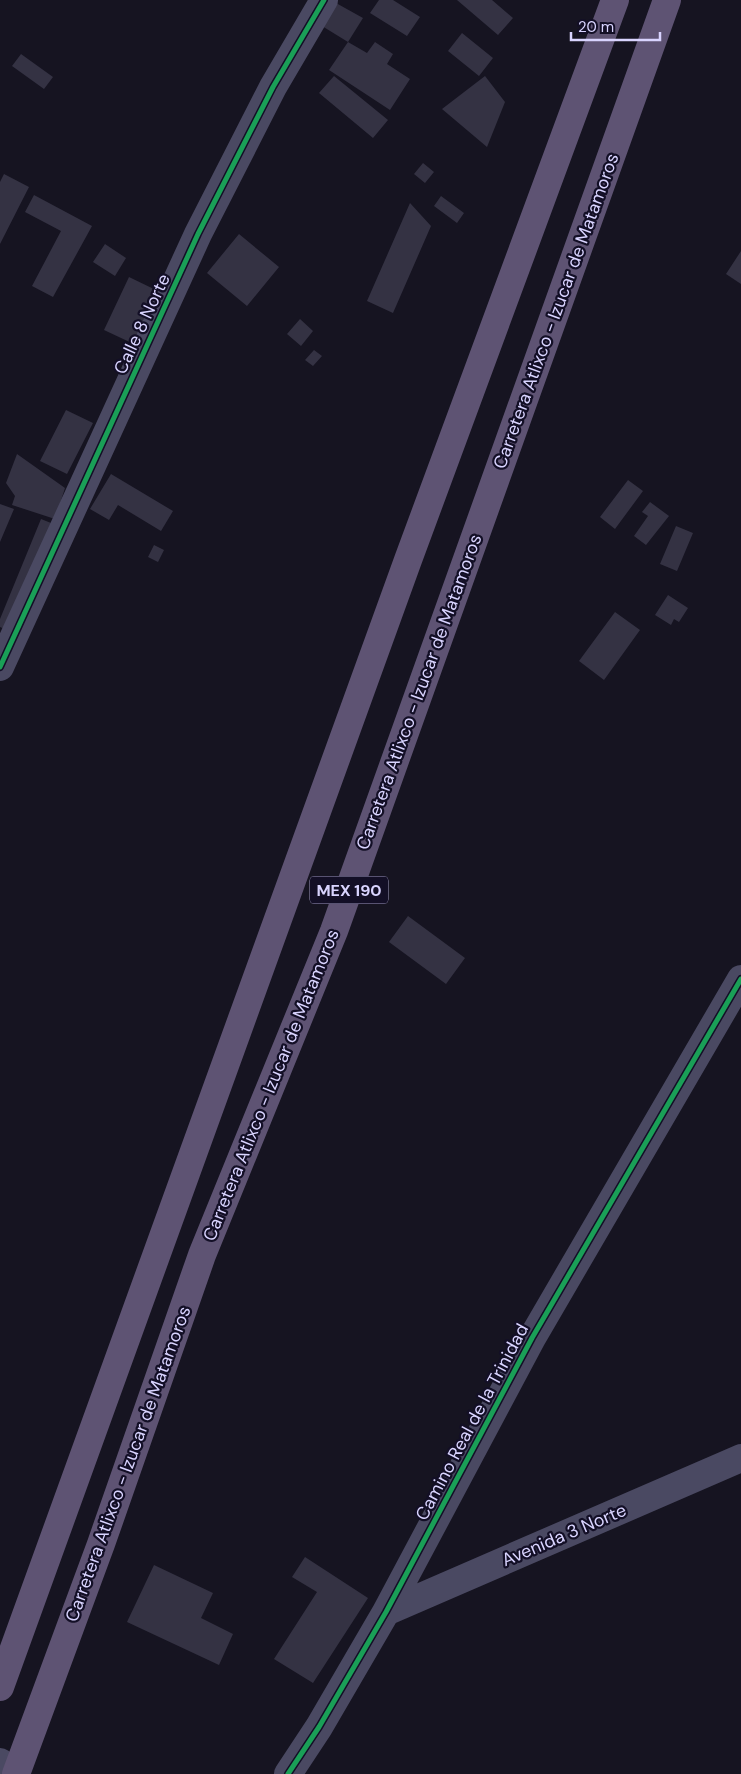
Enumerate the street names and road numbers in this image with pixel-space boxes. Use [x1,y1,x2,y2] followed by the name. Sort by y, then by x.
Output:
[488,150,624,472] street label: Carretera Atlixco - Izucar de Matamoros
[108,270,176,378] street label: Calle 8 Norte
[351,531,487,853] street label: Carretera Atlixco - Izucar de Matamoros
[310,876,388,904] road number: MEX 190
[197,926,345,1244] street label: Carretera Atlixco - Izucar de Matamoros
[60,1303,196,1625] street label: Carretera Atlixco - Izucar de Matamoros
[410,1319,534,1525] street label: Camino Real de la Trinidad
[498,1498,630,1572] street label: Avenida 3 Norte

